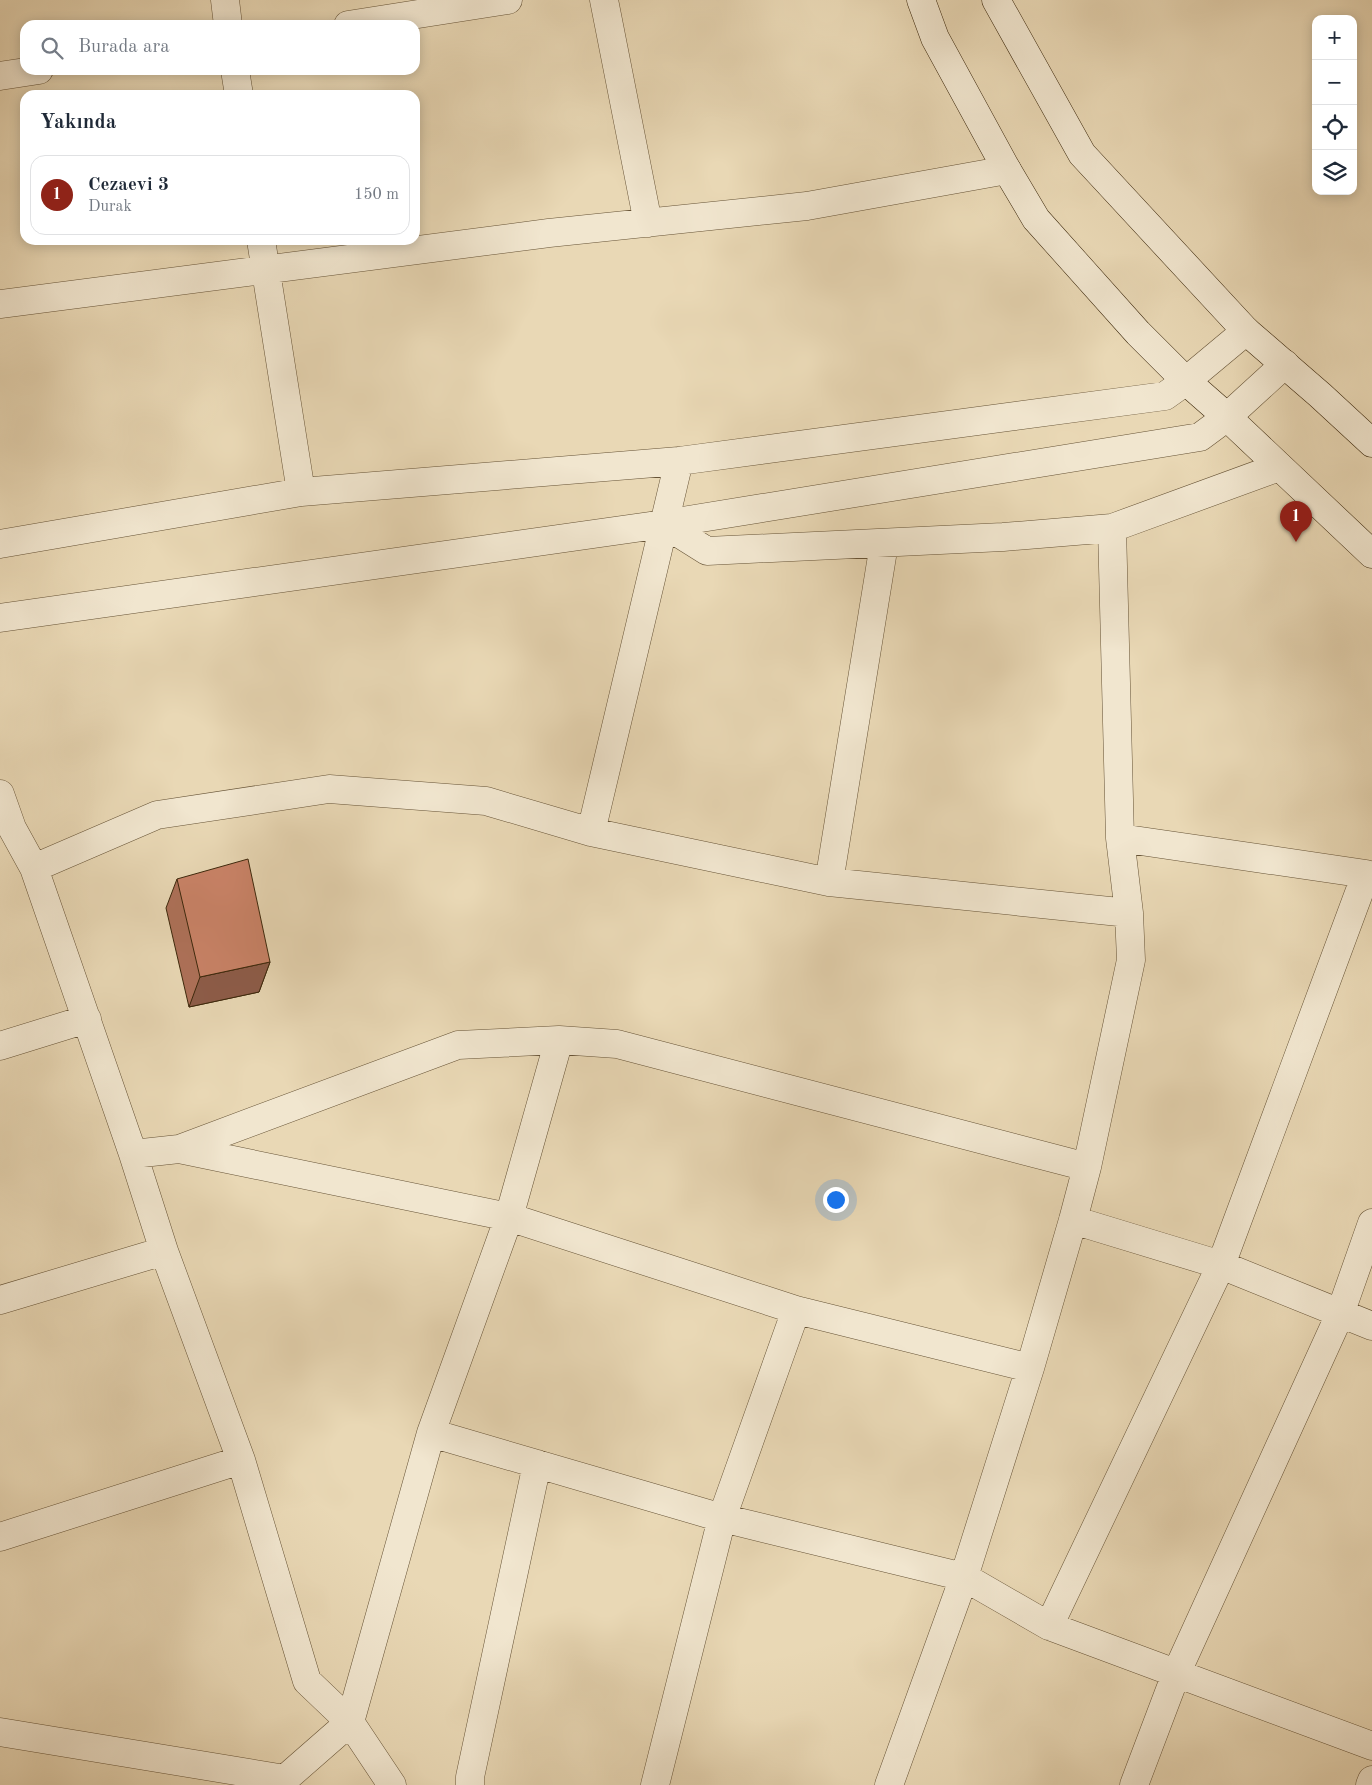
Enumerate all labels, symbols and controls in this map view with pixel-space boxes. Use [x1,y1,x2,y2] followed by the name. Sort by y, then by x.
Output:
[1312,15,1357,195] map controls
[1312,15,1357,60] button: +
[20,20,420,75] search box
[38,34,66,62] icon: search
[78,38,170,57] text: Burada ara
[1312,60,1357,105] button: −
[1312,105,1357,150] button: locate
[40,112,116,133] text: Yakında
[1312,150,1357,195] button: layers
[88,176,169,195] text: Cezaevi 3
[52,187,62,203] text: 1
[354,187,399,203] text: 150 m
[88,199,132,215] text: Durak
[1280,501,1312,542] pin: 1
[823,1187,849,1213] your location

